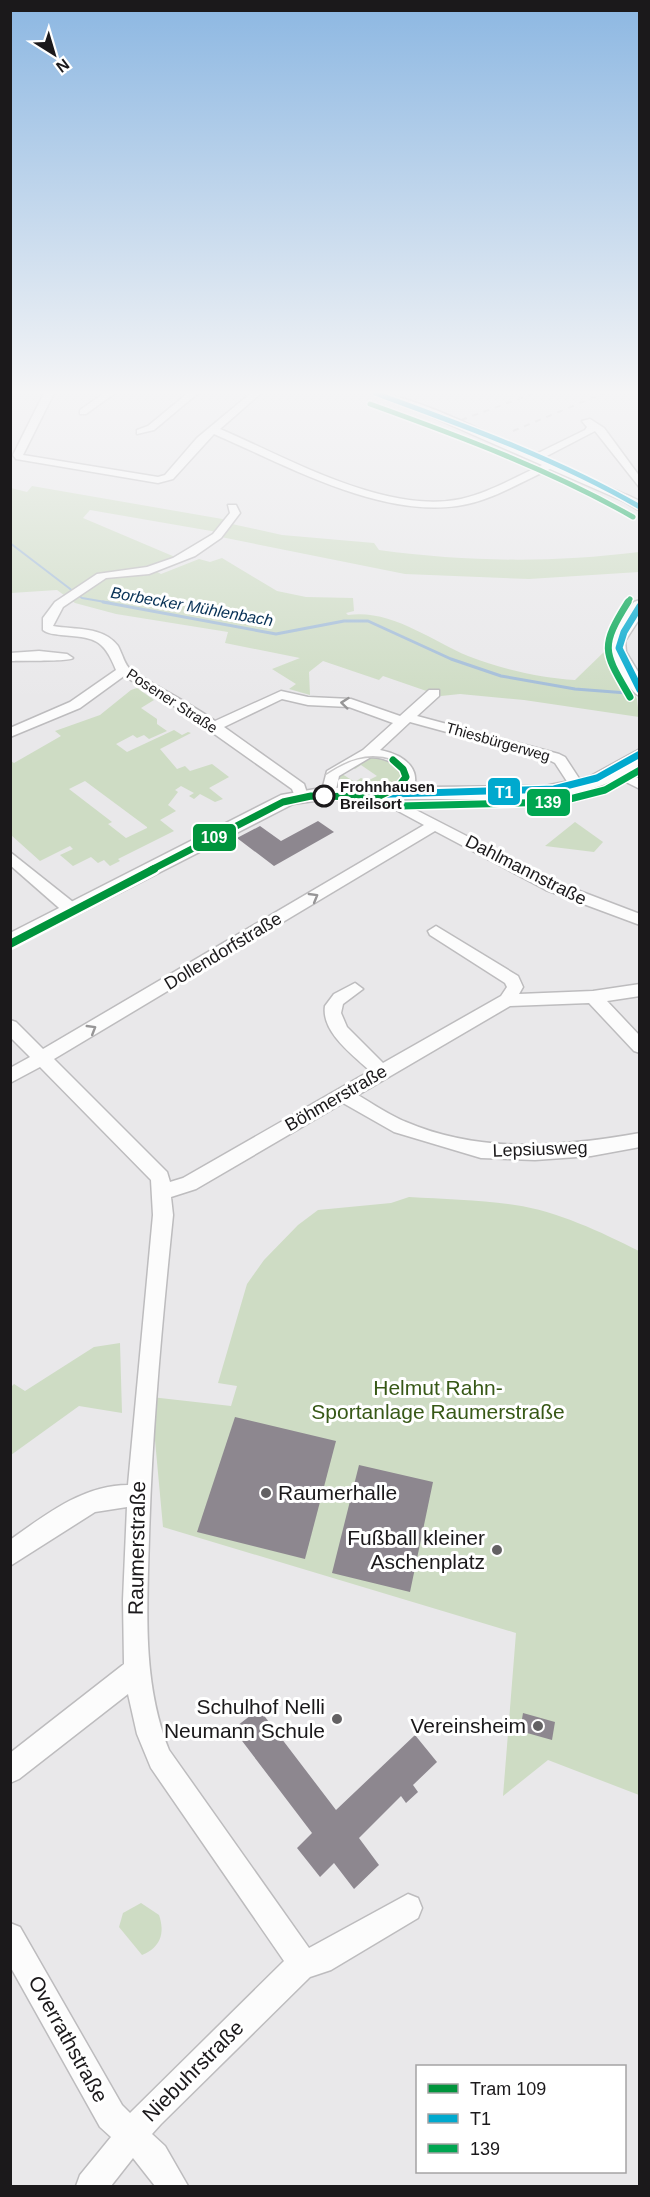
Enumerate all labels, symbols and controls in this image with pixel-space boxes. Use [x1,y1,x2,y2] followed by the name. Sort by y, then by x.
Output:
[24,24,84,84] north arrow
[53,55,72,76] text: N
[109,584,275,629] water label: Borbecker Mühlenbach
[124,665,221,736] street label: Posener Straße
[341,697,350,710] one-way arrow
[444,719,552,765] street label: Thiesbürgerweg
[487,777,521,806] line badge: T1
[340,778,435,812] place label: Frohnhausen Breilsort
[495,784,513,801] text: T1
[313,785,335,807] marker: Frohnhausen Breilsort
[526,788,571,817] line badge: 139
[535,794,561,811] text: 139
[192,823,237,852] line badge: 109
[201,829,227,846] text: 109
[462,831,590,909] street label: Dahlmannstraße
[308,892,318,904] one-way arrow
[161,908,285,994] street label: Dollendorfstraße
[86,1025,96,1036] one-way arrow
[282,1061,390,1135] street label: Böhmerstraße
[492,1137,588,1161] street label: Lepsiusweg
[311,1376,565,1423] park label: Helmut Rahn- Sportanlage Raumerstraße
[124,1481,149,1615] street label: Raumerstraße
[278,1481,397,1504] place label: Raumerhalle
[259,1486,273,1500] marker: Raumerhalle
[347,1526,485,1573] place label: Fußball kleiner Aschenplatz
[490,1543,504,1557] marker: Fußball kleiner Aschenplatz
[164,1695,325,1742] place label: Schulhof Nelli Neumann Schule
[330,1712,344,1726] marker: Schulhof Nelli Neumann Schule
[410,1714,526,1737] place label: Vereinsheim
[531,1719,545,1733] marker: Vereinsheim
[24,1971,113,2106] street label: Overrathstraße
[137,2015,248,2126] street label: Niebuhrstraße
[416,2065,626,2173] legend
[470,2079,546,2099] text: Tram 109
[470,2109,491,2129] text: T1
[470,2139,500,2159] text: 139

